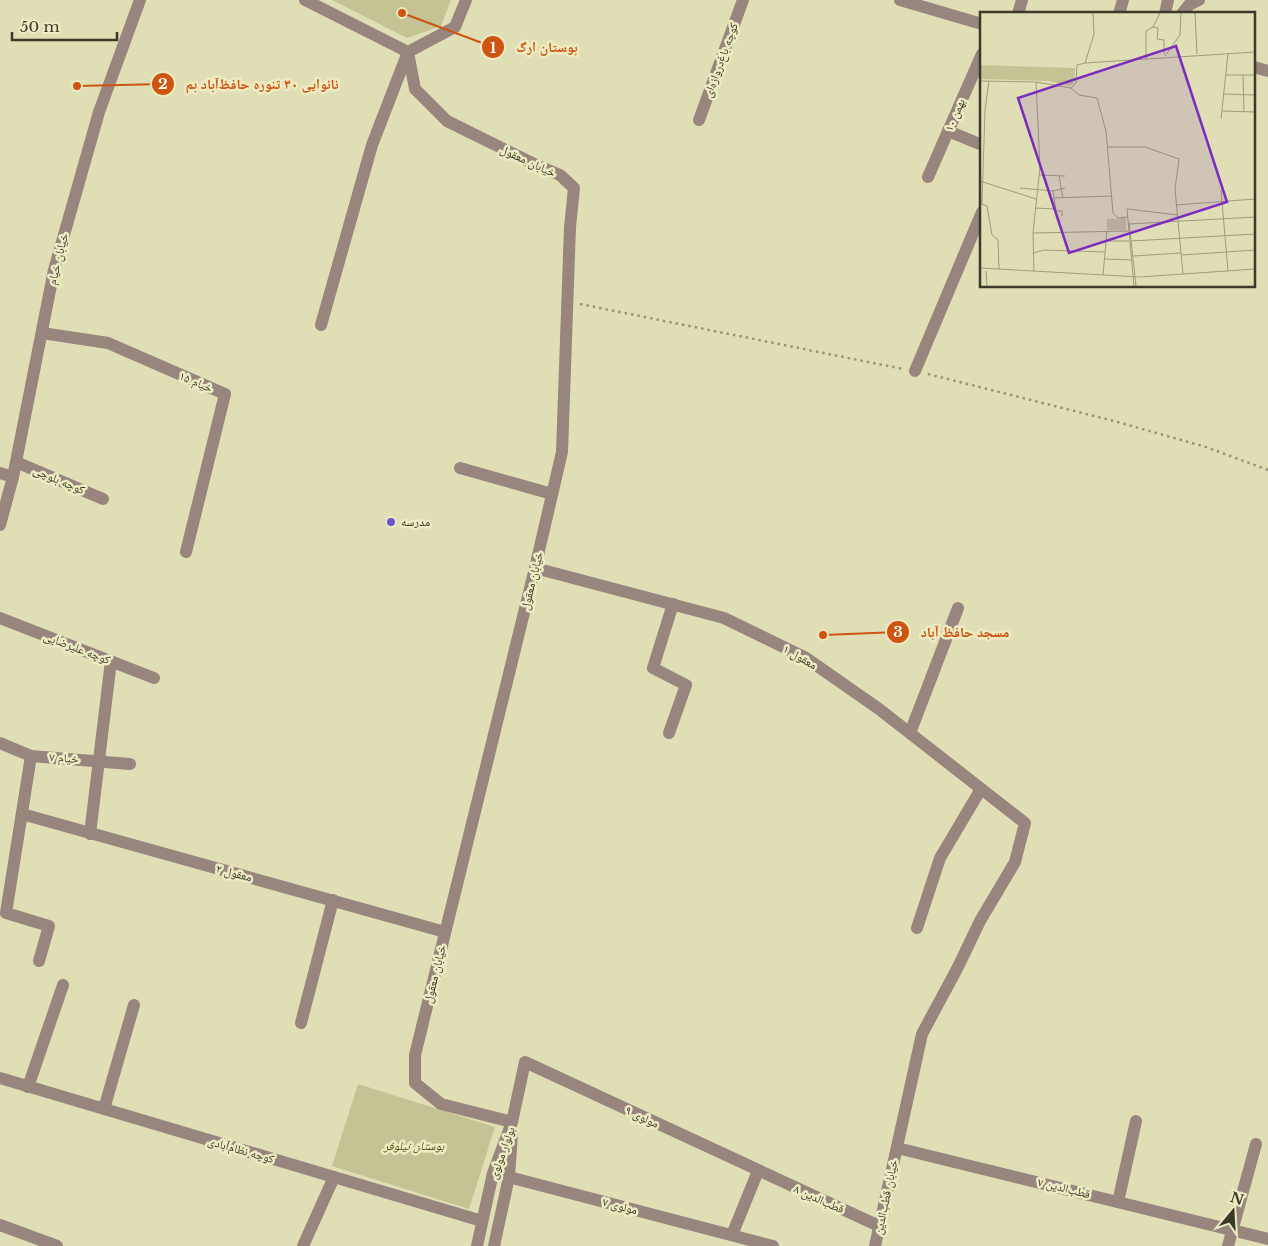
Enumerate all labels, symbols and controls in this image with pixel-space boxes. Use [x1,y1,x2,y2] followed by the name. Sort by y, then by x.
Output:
[12,10,118,42] scale bar
[980,12,1256,288] inset map
[20,17,60,36] text: 50 m
[700,20,742,100] street label: کوچه باغ‌دروازه‌ای
[481,33,587,62] callout: بوستان ارگ
[490,38,497,57] text: 1
[516,38,578,56] text: بوستان ارگ
[151,69,349,98] callout: نانوایی ۳۰ تنوره حافظ‌آباد بم
[158,74,168,93] text: 2
[186,75,339,94] text: نانوایی ۳۰ تنوره حافظ‌آباد بم
[941,96,968,134] street label: بهمن ۱۰
[498,141,559,180] street label: خیابان معقول
[44,231,72,286] street label: خیابان خیام
[177,368,216,396] street label: خیام ۱۵
[31,462,87,498] street label: کوچه بلوچی
[401,514,430,529] place label: مدرسه
[385,516,397,528] marker: مدرسه
[517,550,546,612] street label: خیابان معقول
[886,617,1019,646] callout: مسجد حافظ آباد
[893,622,903,641] text: 3
[921,623,1009,641] text: مسجد حافظ آباد
[42,628,113,667] street label: کوچه علیرضایی
[781,641,820,672] street label: معقول ۱
[49,749,80,767] street label: خیام ۷
[214,861,254,885] street label: معقول ۲
[420,943,449,1005] street label: خیابان معقول
[623,1102,661,1131] street label: مولوی ۹
[485,1125,518,1181] street label: بولوار مولوی
[206,1133,276,1167] street label: کوچه نظام‌آبادی
[383,1138,445,1154] park label: بوستان نیلوفر
[870,1158,901,1236] street label: خیابان قطب‌الدین
[1036,1174,1092,1202] street label: قطب‌الدین ۷
[792,1181,847,1217] street label: قطب‌الدین ۸
[1208,1186,1258,1236] north arrow
[1228,1188,1246,1209] text: N
[601,1194,639,1217] street label: مولوی ۷

